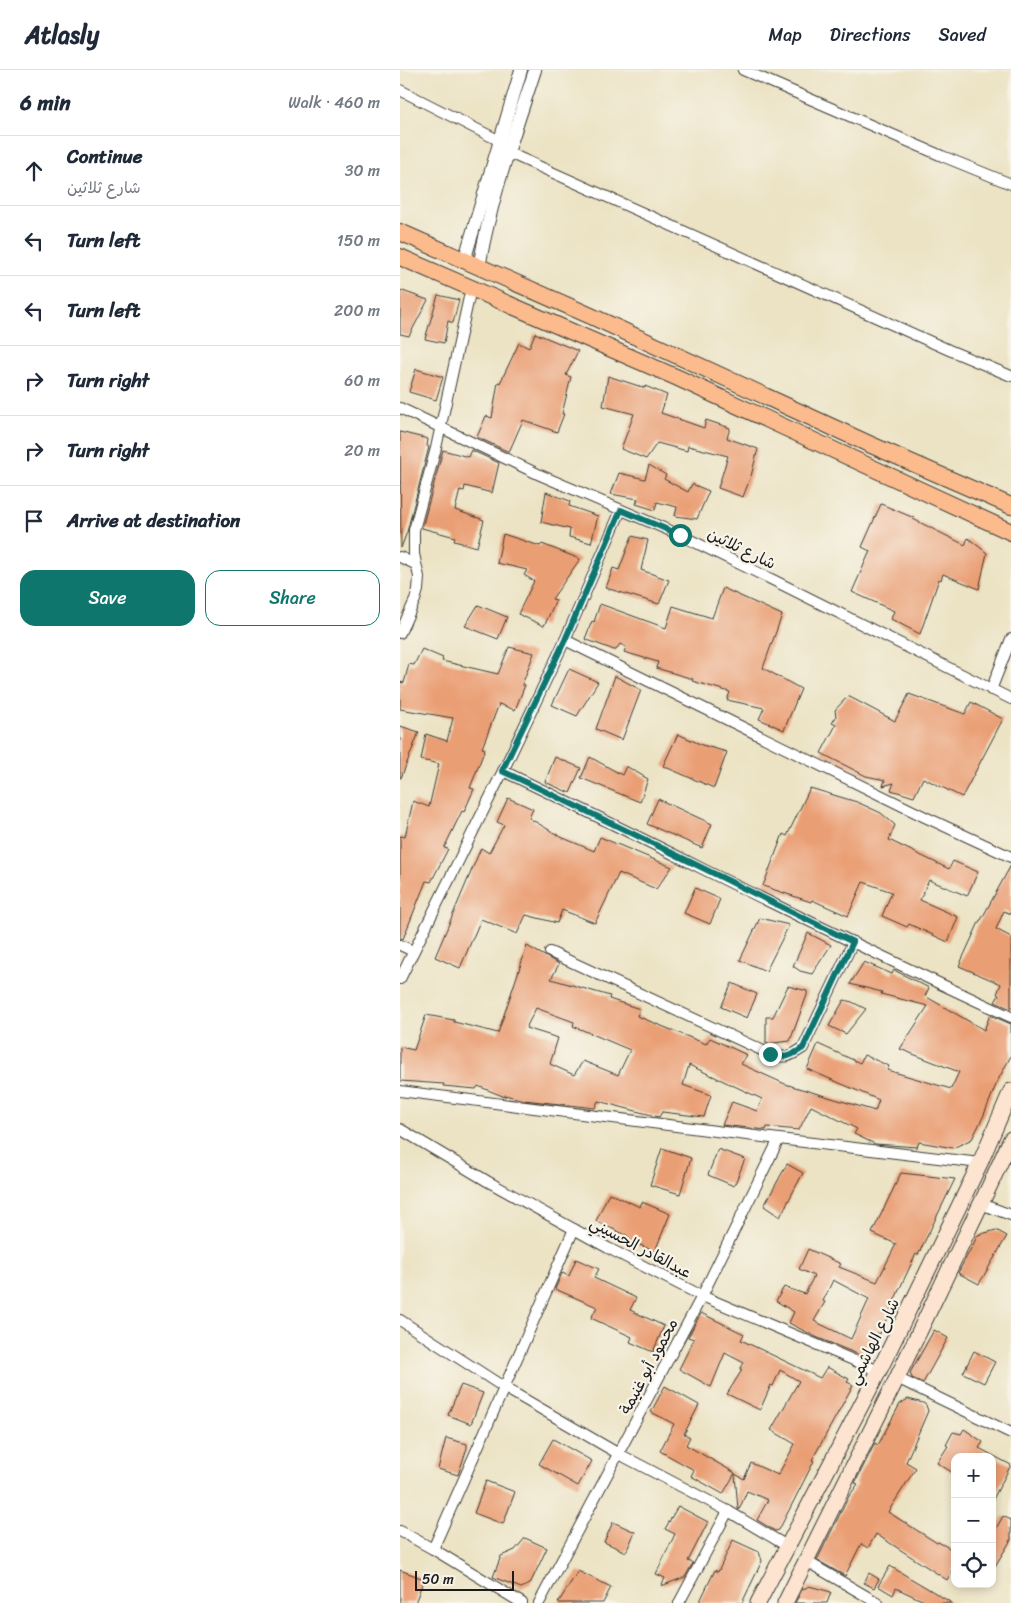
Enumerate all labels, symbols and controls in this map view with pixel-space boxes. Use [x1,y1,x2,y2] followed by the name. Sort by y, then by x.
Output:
[25,14,99,56] text: Atlasly
[769,19,802,51] text: Map
[830,19,911,51] text: Directions
[939,19,986,51] text: Saved
[20,84,71,122] text: 6 min
[288,88,380,117] text: Walk · 460 m
[67,140,143,173] text: Continue
[345,156,380,185] text: 30 m
[20,157,48,185] icon: ahead
[67,173,141,202] text: شارع ثلاثين
[67,224,140,257] text: Turn left
[337,226,380,255] text: 150 m
[20,227,48,255] icon: left
[67,294,140,327] text: Turn left
[334,296,380,325] text: 200 m
[20,297,48,325] icon: left
[67,364,149,397] text: Turn right
[344,366,380,395] text: 60 m
[20,367,48,395] icon: right
[67,434,149,467] text: Turn right
[344,436,380,465] text: 20 m
[20,437,48,465] icon: right
[67,504,240,537] text: Arrive at destination
[20,507,48,535] icon: arrive
[702,519,781,578] street label: شارع ثلاثين
[669,524,692,547] route start
[20,570,195,626] button: Save
[205,570,380,626] button: Share
[759,1043,782,1066] route end
[584,1208,697,1287] street label: عبدالقادر الحسيني
[839,1293,908,1390] street label: شارع الهاشمي
[611,1313,686,1420] street label: محمود أبو غنيمة
[951,1453,996,1588] map controls
[951,1453,996,1498] button: +
[951,1498,996,1543] button: −
[951,1543,996,1588] button: locate
[422,1567,454,1592] text: 50 m
[415,1568,514,1591] scale bar

